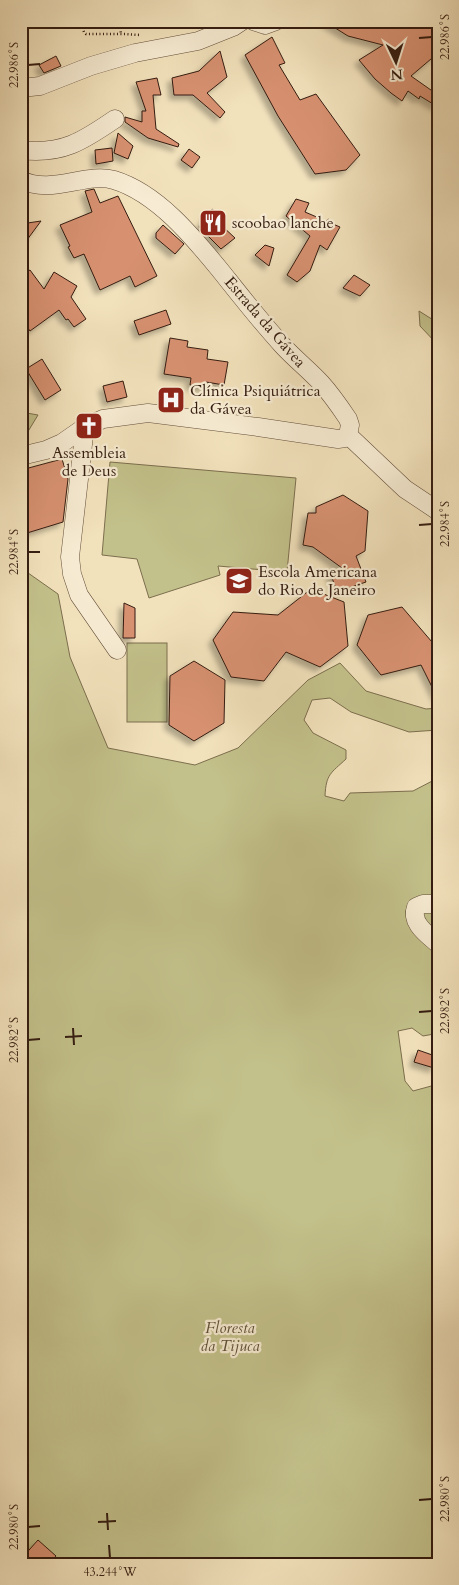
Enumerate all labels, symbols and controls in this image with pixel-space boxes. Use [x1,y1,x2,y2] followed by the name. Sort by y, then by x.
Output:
[437,14,453,60] text: 22.986°S
[372,38,422,88] north arrow
[6,42,22,88] text: 22.986°S
[390,65,404,84] text: N
[198,208,228,238] restaurant icon: scoobao lanche
[232,212,334,234] place label: scoobao lanche
[219,272,311,372] street label: Estrada da Gávea
[190,380,321,420] place label: Clínica Psiquiátrica da Gávea
[156,385,186,415] hospital icon: Clínica Psiquiátrica da Gávea
[74,411,104,441] church icon: Assembleia de Deus
[52,442,126,482] place label: Assembleia de Deus
[437,501,453,547] text: 22.984°S
[6,529,22,575] text: 22.984°S
[258,561,377,601] place label: Escola Americana do Rio de Janeiro
[224,566,254,596] school or university icon: Escola Americana do Rio de Janeiro
[437,988,453,1034] text: 22.982°S
[6,1017,22,1063] text: 22.982°S
[200,1317,260,1357] park label: Floresta da Tijuca
[437,1476,453,1522] text: 22.980°S
[6,1504,22,1550] text: 22.980°S
[83,1564,137,1580] text: 43.244°W

